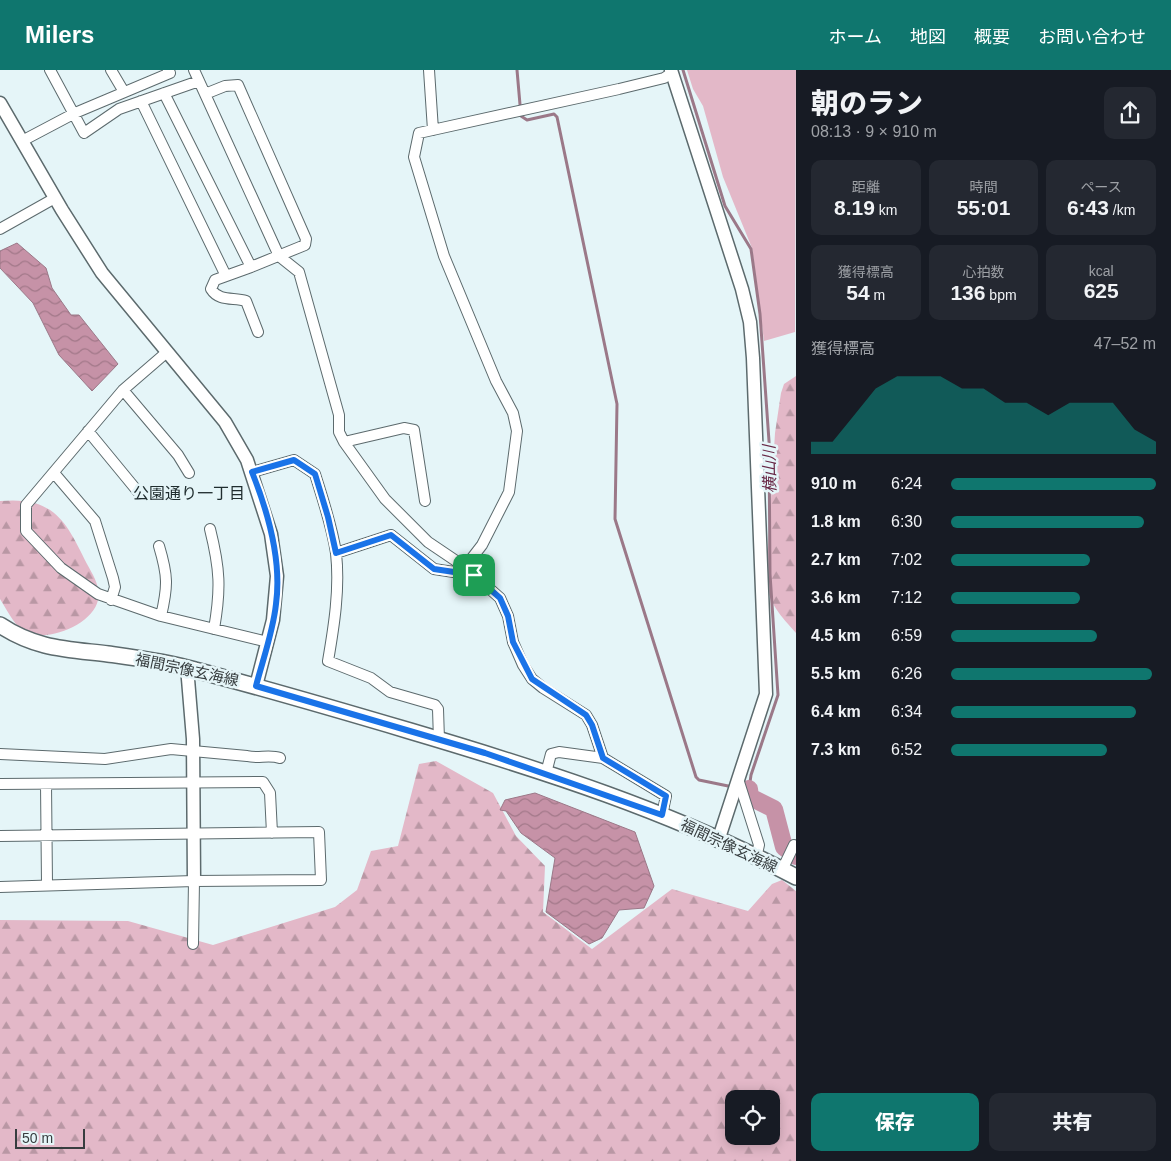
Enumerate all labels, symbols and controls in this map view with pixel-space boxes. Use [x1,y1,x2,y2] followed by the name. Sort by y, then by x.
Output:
[25,21,94,48] text: Milers
[829,27,882,47] text: ホーム
[910,27,946,47] text: 地図
[974,27,1010,47] text: 概要
[1038,27,1146,47] text: お問い合わせ
[1104,87,1156,139] button: share
[811,88,923,119] text: 朝のラン
[811,123,937,140] text: 08:13 · 9 × 910 m
[852,179,880,195] text: 距離
[969,179,997,195] text: 時間
[1081,179,1122,195] text: ペース
[834,196,875,219] text: 8.19
[957,196,1010,219] text: 55:01
[1067,196,1109,219] text: 6:43
[875,202,898,218] text: km
[1109,202,1135,218] text: /km
[1089,263,1114,279] text: kcal
[838,264,894,280] text: 獲得標高
[962,264,1004,280] text: 心拍数
[1084,279,1119,302] text: 625
[846,281,870,304] text: 54
[950,281,985,304] text: 136
[870,287,885,303] text: m
[985,287,1017,303] text: bpm
[1094,335,1156,352] text: 47–52 m
[811,340,875,357] text: 獲得標高
[761,443,778,493] water label: 横山川
[811,475,856,492] text: 910 m
[891,475,922,492] text: 6:24
[133,485,245,502] district label: 公園通り一丁目
[811,513,861,530] text: 1.8 km
[891,513,922,530] text: 6:30
[811,551,861,568] text: 2.7 km
[891,551,922,568] text: 7:02
[453,554,495,596] pin
[460,561,488,589] icon: arrive
[811,589,861,606] text: 3.6 km
[891,589,922,606] text: 7:12
[811,627,861,644] text: 4.5 km
[891,627,922,644] text: 6:59
[134,650,240,689] street label: 福間宗像玄海線
[811,665,861,682] text: 5.5 km
[891,665,922,682] text: 6:26
[811,703,861,720] text: 6.4 km
[891,703,922,720] text: 6:34
[811,741,861,758] text: 7.3 km
[891,741,922,758] text: 6:52
[678,816,780,875] street label: 福間宗像玄海線
[725,1090,780,1145] map controls
[725,1090,780,1145] button: locate
[811,1093,979,1151] button: 保存
[989,1093,1156,1151] button: 共有
[15,1126,85,1149] scale bar
[22,1130,53,1146] text: 50 m

